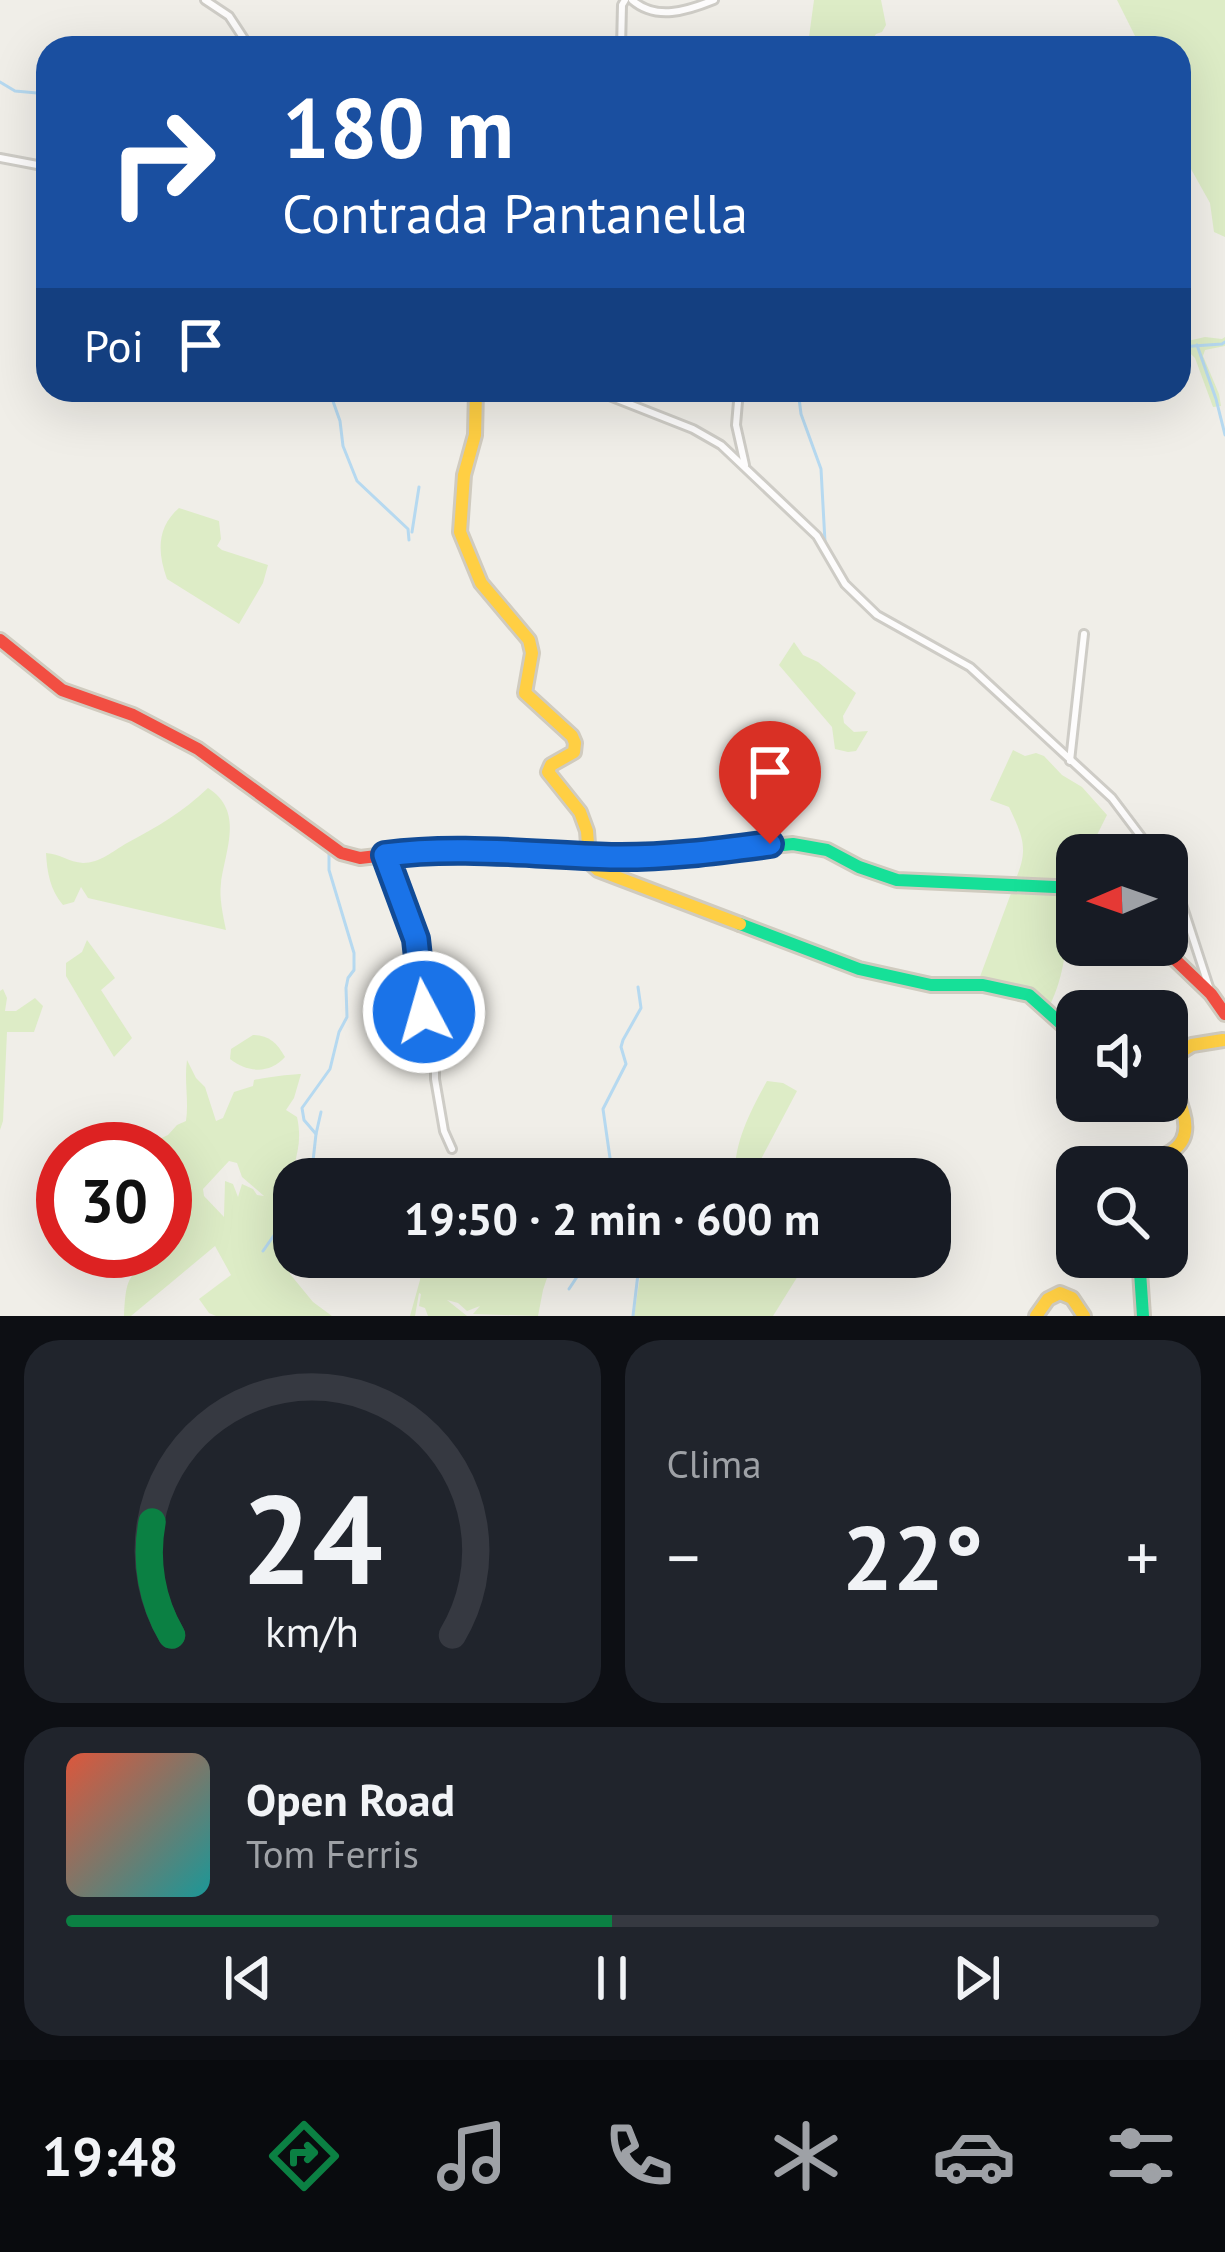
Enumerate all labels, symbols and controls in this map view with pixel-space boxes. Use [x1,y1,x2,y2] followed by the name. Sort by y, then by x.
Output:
[282,72,514,181] text: 180 m
[84,84,240,240] icon: right
[282,178,748,248] text: Contrada Pantanella
[168,312,234,378] icon: arrive
[84,316,144,374] text: Poi
[719,721,821,844] pin
[737,739,803,805] icon: arrive
[1056,834,1188,966] north arrow
[1056,834,1188,1278] map controls
[361,949,487,1075] position arrow
[1056,990,1188,1122] button: sound
[36,1122,192,1278] speed limit sign: 30
[1056,1146,1188,1278] button: search
[404,1189,820,1247] text: 19:50 · 2 min · 600 m
[667,1438,762,1489] text: Clima
[241,1457,383,1618] text: 24
[842,1498,983,1615] text: 22°
[667,1514,700,1599] text: −
[1126,1514,1159,1599] text: +
[265,1602,359,1658] text: km/h
[246,1770,455,1828] text: Open Road
[246,1828,419,1879] text: Tom Ferris
[215,1945,281,2011] icon: previous
[579,1945,645,2011] icon: pause
[944,1945,1010,2011] icon: next
[262,2114,346,2198] icon: directions
[430,2114,514,2198] icon: music
[597,2114,681,2198] icon: phone
[764,2114,848,2198] icon: climate
[932,2114,1016,2198] icon: car
[1099,2114,1183,2198] icon: filters
[42,2121,179,2191] text: 19:48

